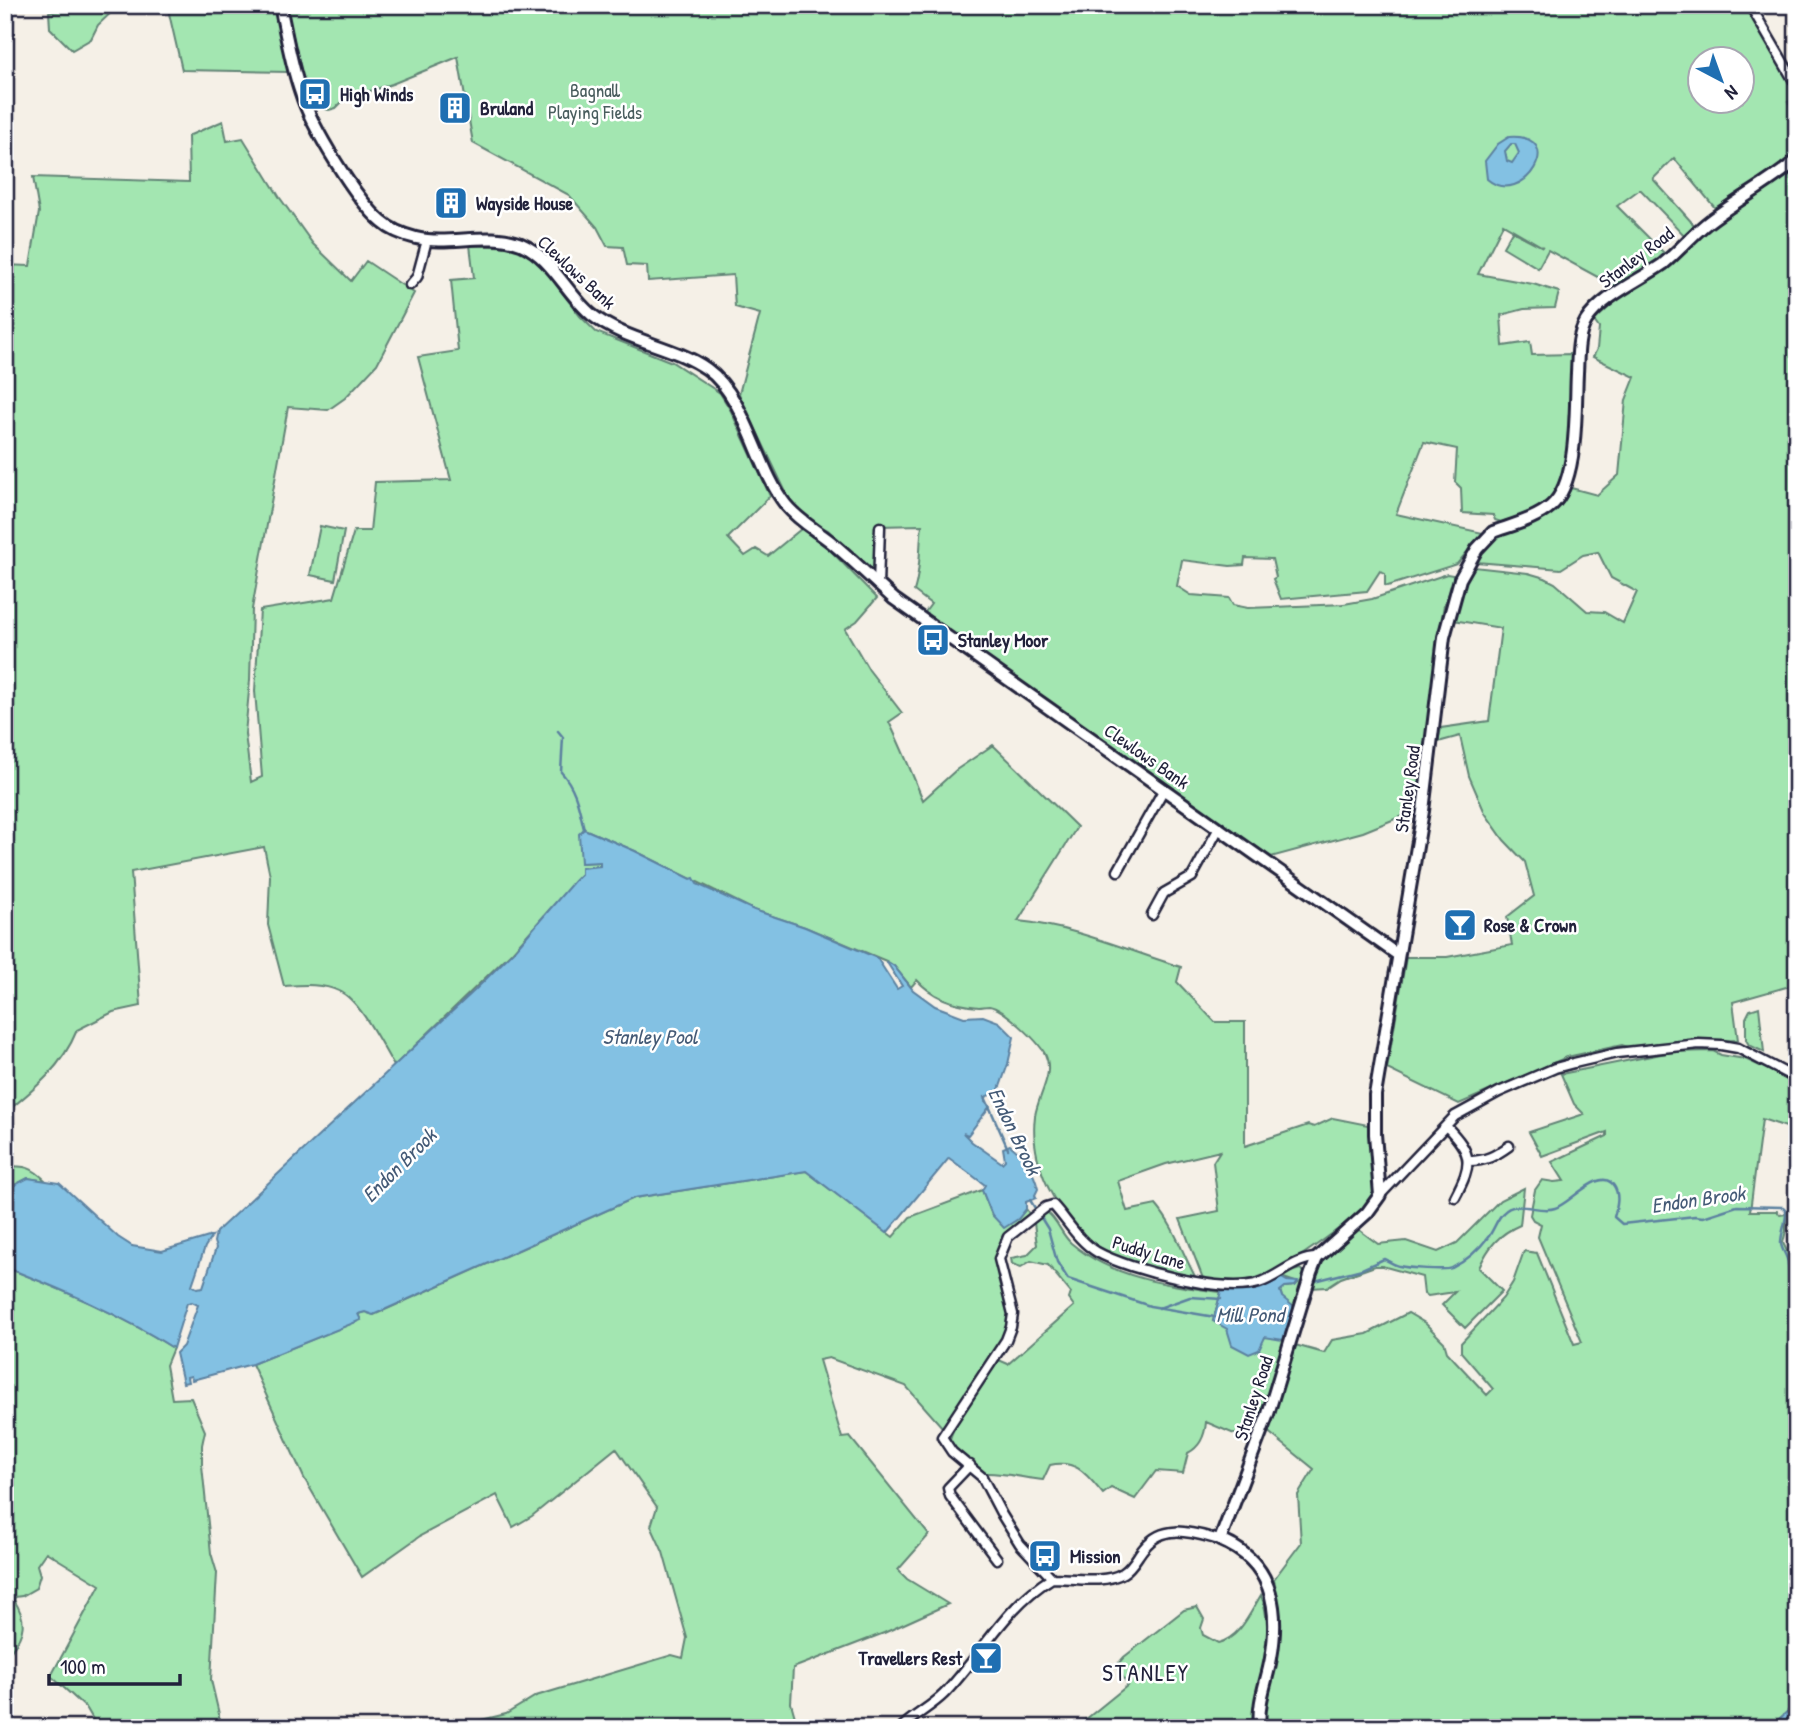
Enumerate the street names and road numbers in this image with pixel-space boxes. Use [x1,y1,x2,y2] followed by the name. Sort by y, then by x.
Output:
[1593,220,1679,294] street label: Stanley Road
[532,229,622,315] street label: Clewlows Bank
[1099,717,1195,795] street label: Clewlows Bank
[1388,743,1426,834] street label: Stanley Road
[1110,1229,1189,1275] street label: Puddy Lane
[1227,1352,1279,1444] street label: Stanley Road

